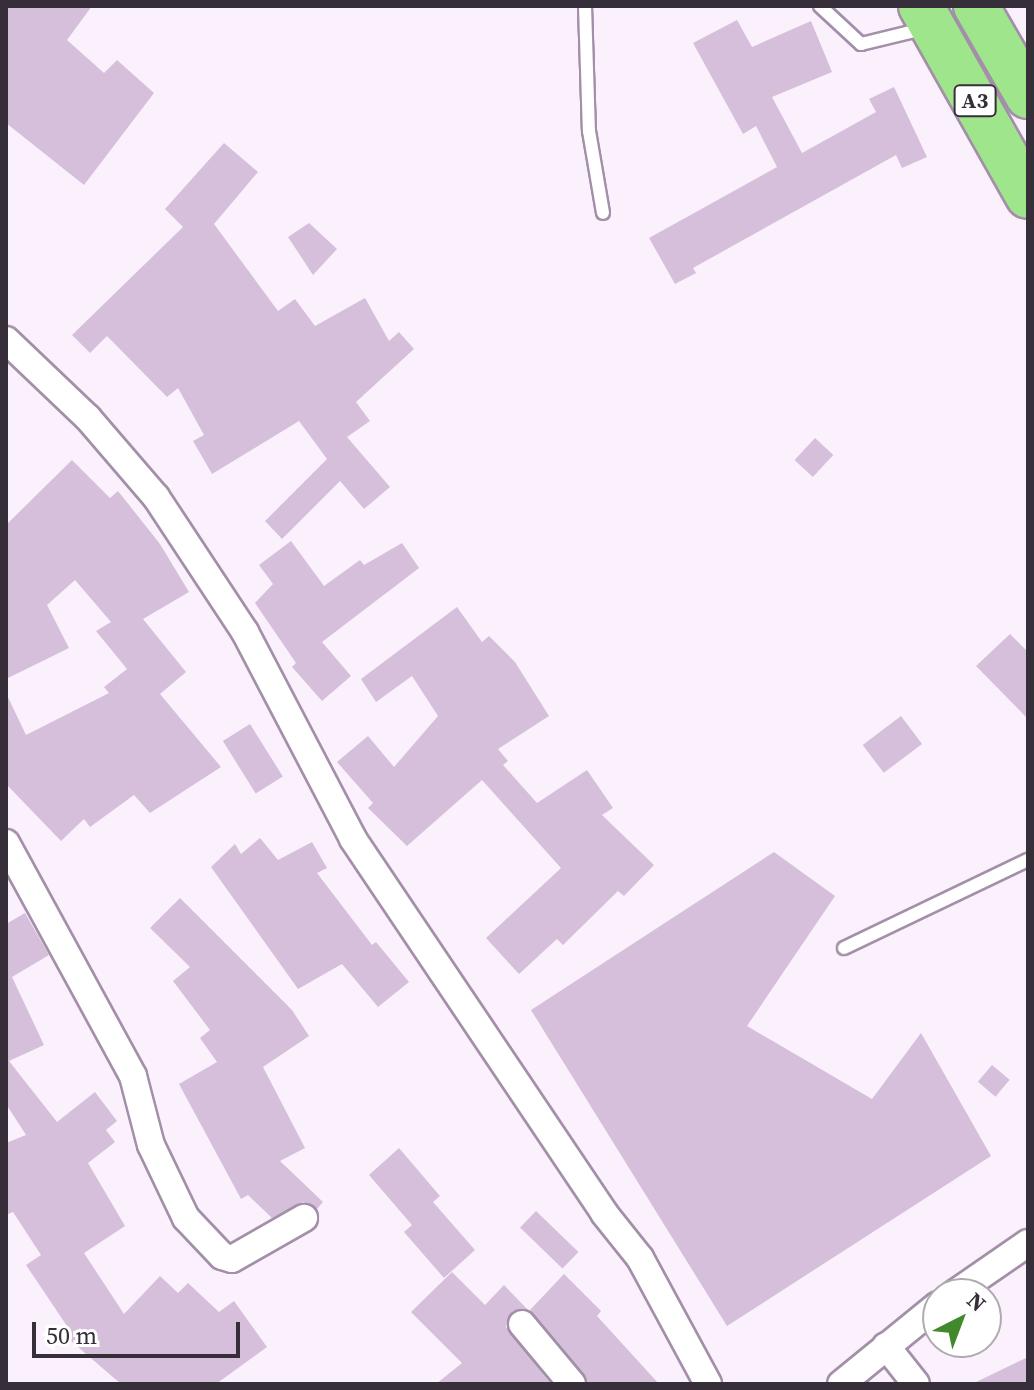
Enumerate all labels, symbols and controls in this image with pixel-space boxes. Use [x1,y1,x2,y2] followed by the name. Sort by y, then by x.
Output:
[953,83,997,119] road number: A3
[922,1278,1002,1358] north arrow
[961,1285,993,1318] text: N
[36,1306,244,1356] scale bar
[46,1319,97,1352] text: 50 m

